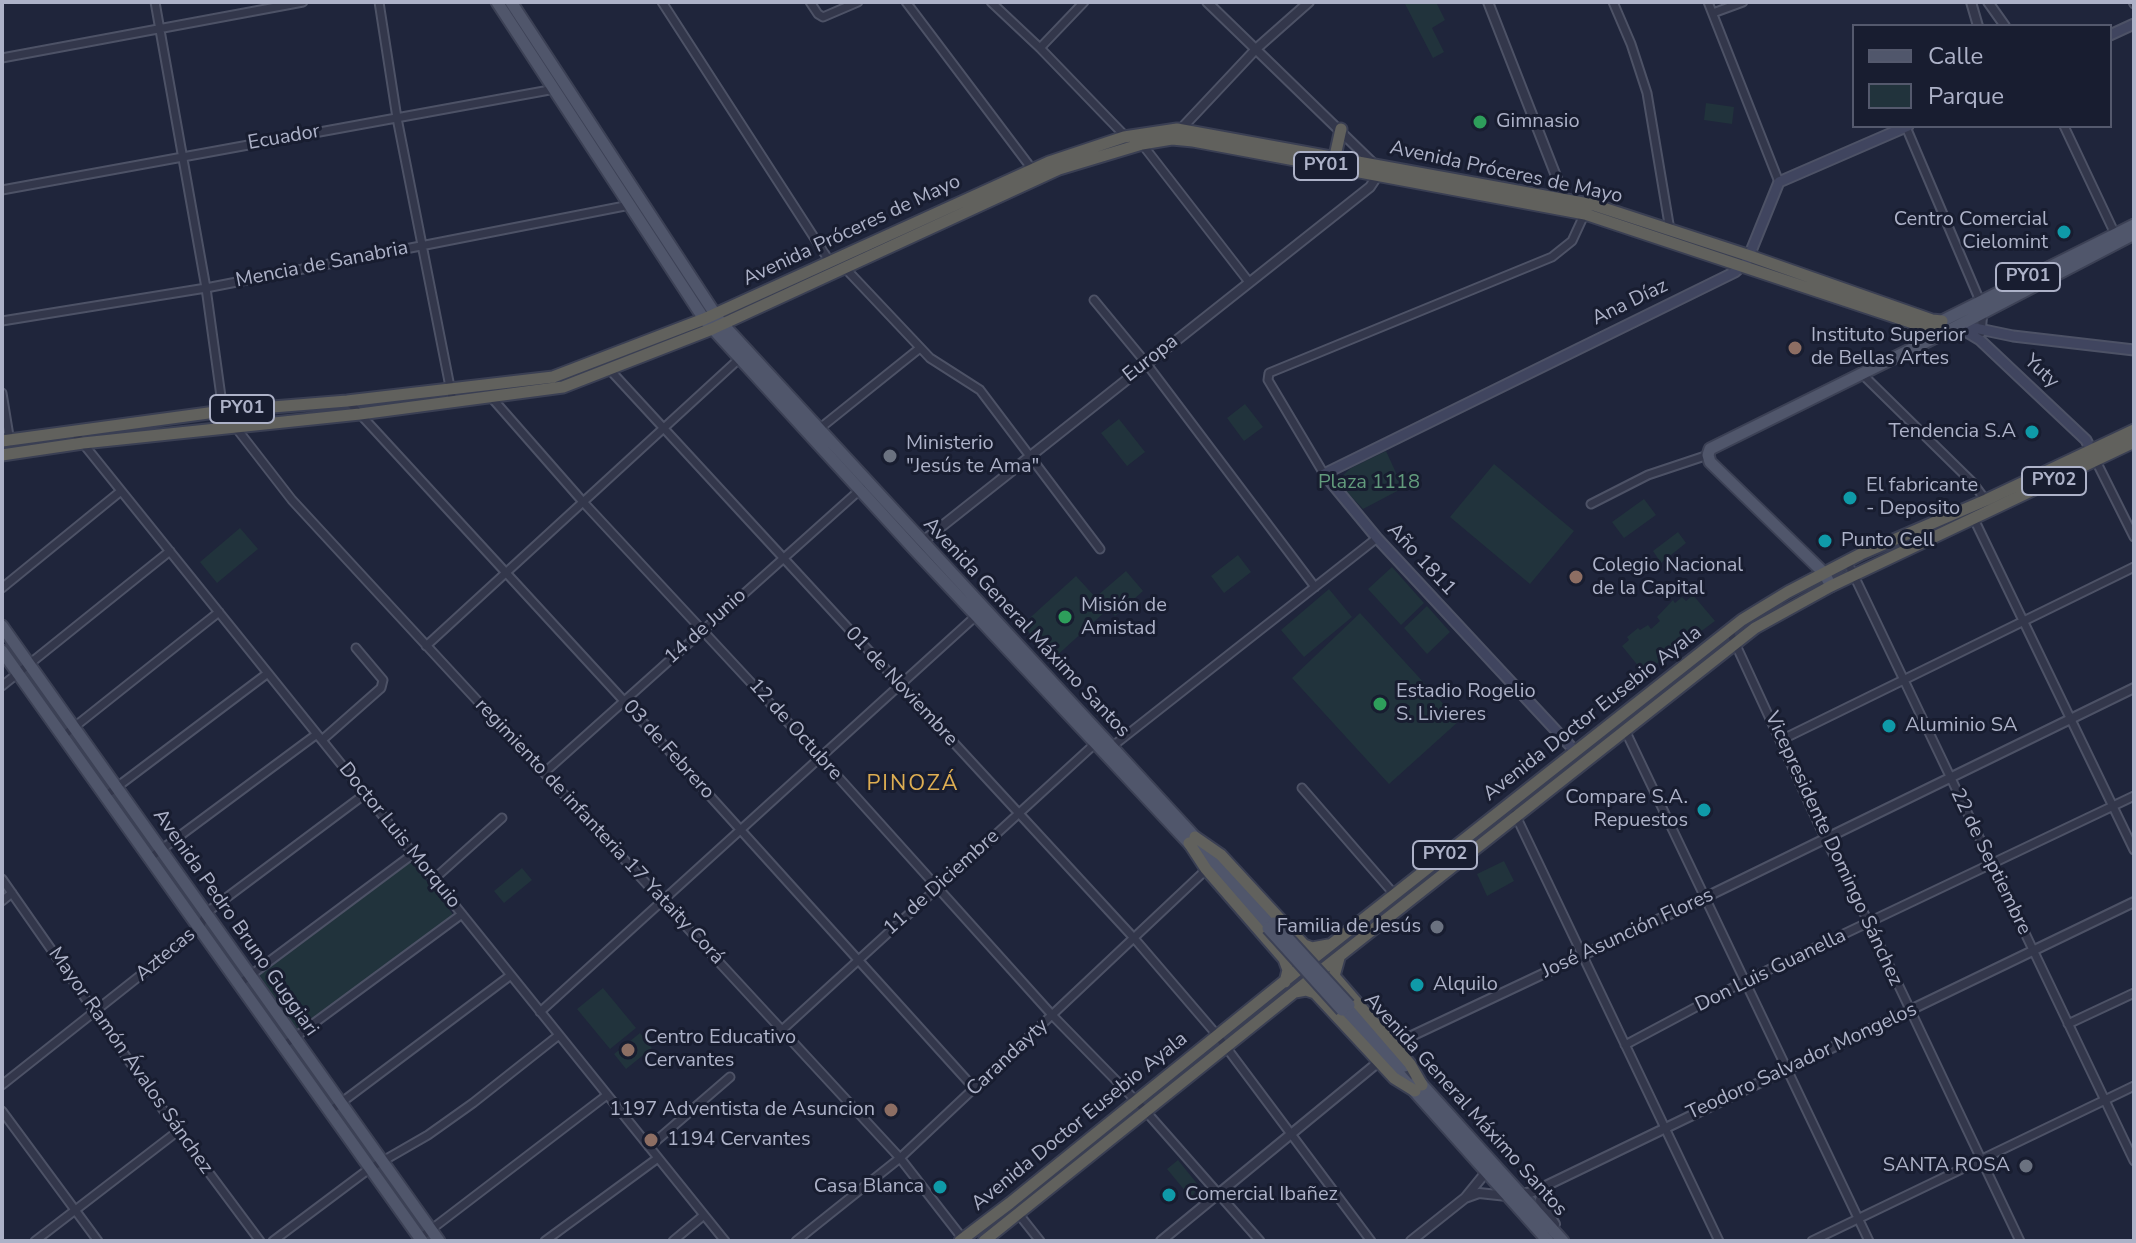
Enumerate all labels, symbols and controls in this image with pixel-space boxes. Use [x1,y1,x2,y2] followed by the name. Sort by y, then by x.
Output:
[1852,24,2112,128] legend
[1928,40,1983,72] text: Calle
[1928,80,2004,112] text: Parque
[1496,110,1580,134] place label: Gimnasio
[1471,113,1489,131] marker: Gimnasio
[246,120,322,156] street label: Ecuador
[1387,137,1625,209] street label: Avenida Próceres de Mayo
[1294,152,1358,180] road number: PY01
[739,170,965,292] street label: Avenida Próceres de Mayo
[1894,208,2048,255] place label: Centro Comercial Cielomint
[2055,223,2073,241] marker: Centro Comercial Cielomint
[234,237,410,293] street label: Mencia de Sanabria
[1996,263,2060,291] road number: PY01
[1588,274,1672,332] street label: Ana Díaz
[1811,324,1966,371] place label: Instituto Superior de Bellas Artes
[1119,330,1183,388] street label: Europa
[1786,339,1804,357] marker: Instituto Superior de Bellas Artes
[2019,350,2063,394] street label: Yuty
[210,395,274,423] road number: PY01
[1889,420,2016,444] place label: Tendencia S.A
[2023,423,2041,441] marker: Tendencia S.A
[906,432,1039,479] place label: Ministerio "Jesús te Ama"
[881,447,899,465] marker: Ministerio "Jesús te Ama"
[2022,467,2086,495] road number: PY02
[1318,471,1420,495] park label: Plaza 1118
[1866,474,1978,521] place label: El fabricante - Deposito
[1841,489,1859,507] marker: El fabricante - Deposito
[918,513,1134,743] street label: Avenida General Máximo Santos
[1381,519,1461,601] street label: Año 1811
[1841,529,1935,553] place label: Punto Cell
[1816,532,1834,550] marker: Punto Cell
[1592,554,1743,601] place label: Colegio Nacional de la Capital
[1567,568,1585,586] marker: Colegio Nacional de la Capital
[660,584,752,670] street label: 14 de Junio
[1081,594,1167,641] place label: Misión de Amistad
[1056,608,1074,626] marker: Misión de Amistad
[1479,621,1707,807] street label: Avenida Doctor Eusebio Ayala
[840,622,962,752] street label: 01 de Noviembre
[743,674,847,786] street label: 12 de Octubre
[1396,680,1535,727] place label: Estadio Rogelio S. Livieres
[469,694,729,970] street label: regimiento de infanteria 17 Yataity Corá
[617,695,719,805] street label: 03 de Febrero
[1371,695,1389,713] marker: Estadio Rogelio S. Livieres
[1759,708,1907,990] street label: Vicepresidente Domingo Sánchez
[1905,714,2018,738] place label: Aluminio SA
[1880,717,1898,735] marker: Aluminio SA
[333,758,465,914] street label: Doctor Luis Morquio
[866,772,960,798] district label: PINOZÁ
[1944,785,2036,939] street label: 22 de Septiembre
[1565,786,1688,833] place label: Compare S.A. Repuestos
[1695,801,1713,819] marker: Compare S.A. Repuestos
[147,805,323,1041] street label: Avenida Pedro Bruno Guggiari
[879,825,1005,941] street label: 11 de Diciembre
[1413,841,1477,869] road number: PY02
[1538,884,1718,984] street label: José Asunción Flores
[1277,915,1421,939] place label: Familia de Jesús
[1428,918,1446,936] marker: Familia de Jesús
[131,923,201,987] street label: Aztecas
[1692,924,1850,1018] street label: Don Luis Guanella
[42,943,218,1179] street label: Mayor Ramón Ávalos Sánchez
[1433,973,1498,997] place label: Alquilo
[1408,976,1426,994] marker: Alquilo
[1358,988,1572,1222] street label: Avenida General Máximo Santos
[1683,998,1921,1126] street label: Teodoro Salvador Mongelos
[962,1014,1054,1102] street label: Carandayty
[644,1026,796,1073] place label: Centro Educativo Cervantes
[967,1027,1193,1217] street label: Avenida Doctor Eusebio Ayala
[619,1041,637,1059] marker: Centro Educativo Cervantes
[609,1098,875,1122] place label: 1197 Adventista de Asuncion
[882,1101,900,1119] marker: 1197 Adventista de Asuncion
[667,1128,811,1152] place label: 1194 Cervantes
[642,1131,660,1149] marker: 1194 Cervantes
[1883,1154,2010,1178] place label: SANTA ROSA
[2017,1157,2035,1175] marker: SANTA ROSA
[814,1175,924,1199] place label: Casa Blanca
[931,1178,949,1196] marker: Casa Blanca
[1185,1183,1338,1207] place label: Comercial Ibañez
[1160,1186,1178,1204] marker: Comercial Ibañez

